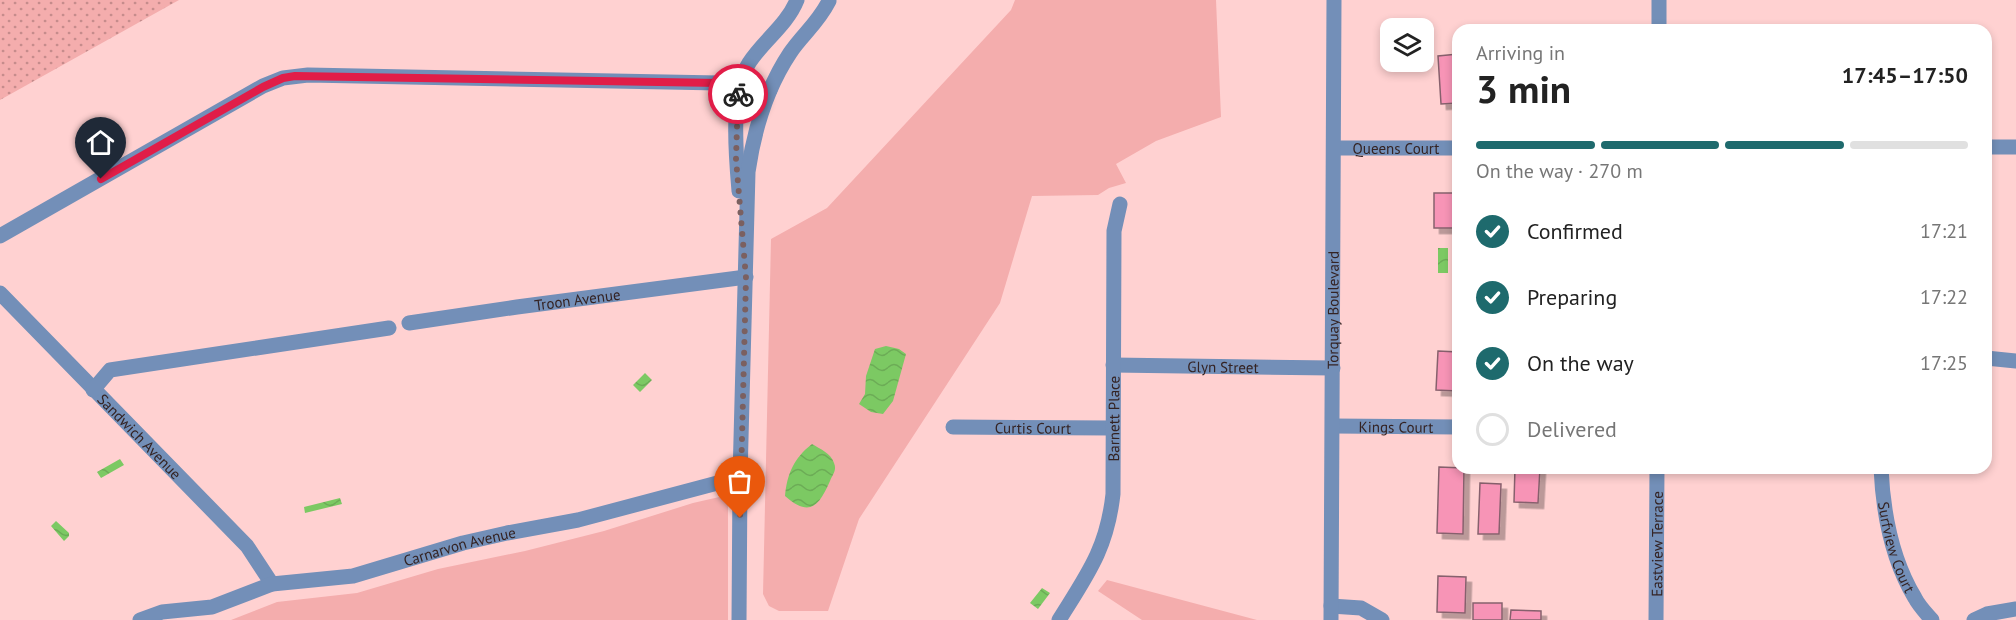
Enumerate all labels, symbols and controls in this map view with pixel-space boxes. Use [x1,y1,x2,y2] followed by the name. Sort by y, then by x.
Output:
[1380,18,1434,72] map controls
[1380,18,1434,72] button: layers
[1476,40,1565,66] text: Arriving in
[1842,61,1968,89] text: 17:45–17:50
[1476,63,1571,114] text: 3 min
[708,64,768,124] courier
[722,78,755,111] icon: bike
[75,117,126,179] pin
[84,126,117,159] icon: home
[1353,139,1439,158] street label: Queens Court
[1476,158,1643,184] text: On the way · 270 m
[1476,215,1509,248] icon: check
[1527,217,1623,245] text: Confirmed
[1920,218,1968,244] text: 17:21
[1323,251,1342,369] street label: Torquay Boulevard
[1476,281,1509,314] icon: check
[1527,283,1617,311] text: Preparing
[533,284,621,314] street label: Troon Avenue
[1920,284,1968,310] text: 17:22
[1476,347,1509,380] icon: check
[1527,349,1634,377] text: On the way
[1920,350,1968,376] text: 17:25
[1187,357,1259,376] street label: Glyn Street
[1104,376,1123,462] street label: Barnett Place
[94,389,186,483] street label: Sandwich Avenue
[1527,415,1617,443] text: Delivered
[1359,417,1433,436] street label: Kings Court
[995,418,1071,437] street label: Curtis Court
[714,456,765,518] pin
[723,465,756,498] icon: bag
[1647,491,1666,597] street label: Eastview Terrace
[1875,500,1920,596] street label: Surfview Court
[401,522,517,570] street label: Carnarvon Avenue

